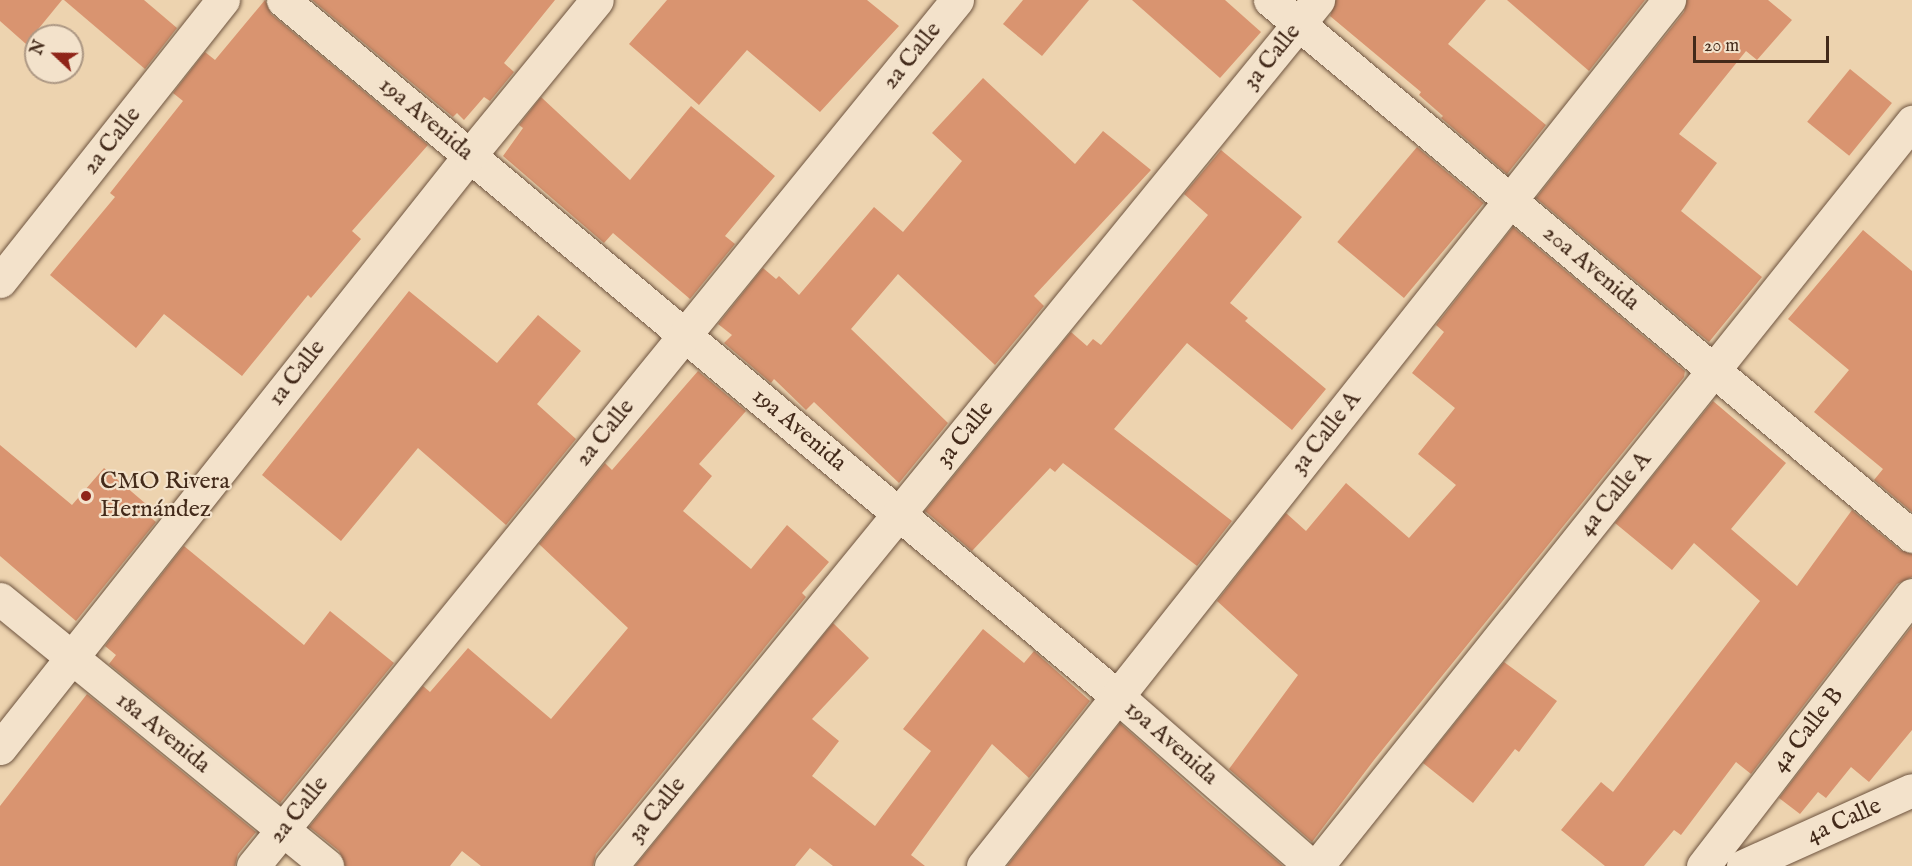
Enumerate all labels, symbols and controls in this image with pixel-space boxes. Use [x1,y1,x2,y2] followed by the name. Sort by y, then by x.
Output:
[876,16,948,96] street label: 2a Calle
[1237,18,1307,96] street label: 3a Calle
[24,24,84,84] north arrow
[1696,24,1832,62] scale bar
[1704,35,1739,58] text: 20 m
[27,38,51,58] text: N
[373,71,479,167] street label: 19a Avenida
[77,101,147,181] street label: 2a Calle
[1536,219,1646,317] street label: 20a Avenida
[262,334,332,412] street label: 1a Calle
[746,382,852,478] street label: 19a Avenida
[1285,386,1367,480] street label: 3a Calle A
[569,393,641,473] street label: 2a Calle
[930,395,1000,473] street label: 3a Calle
[1572,446,1658,542] street label: 4a Calle A
[100,468,230,524] place label: CMO Rivera Hernández
[77,487,95,505] marker: CMO Rivera Hernández
[1766,682,1850,778] street label: 4a Calle B
[110,686,216,780] street label: 18a Avenida
[1118,695,1224,791] street label: 19a Avenida
[263,770,335,850] street label: 2a Calle
[622,771,692,849] street label: 3a Calle
[1802,792,1886,850] street label: 4a Calle

